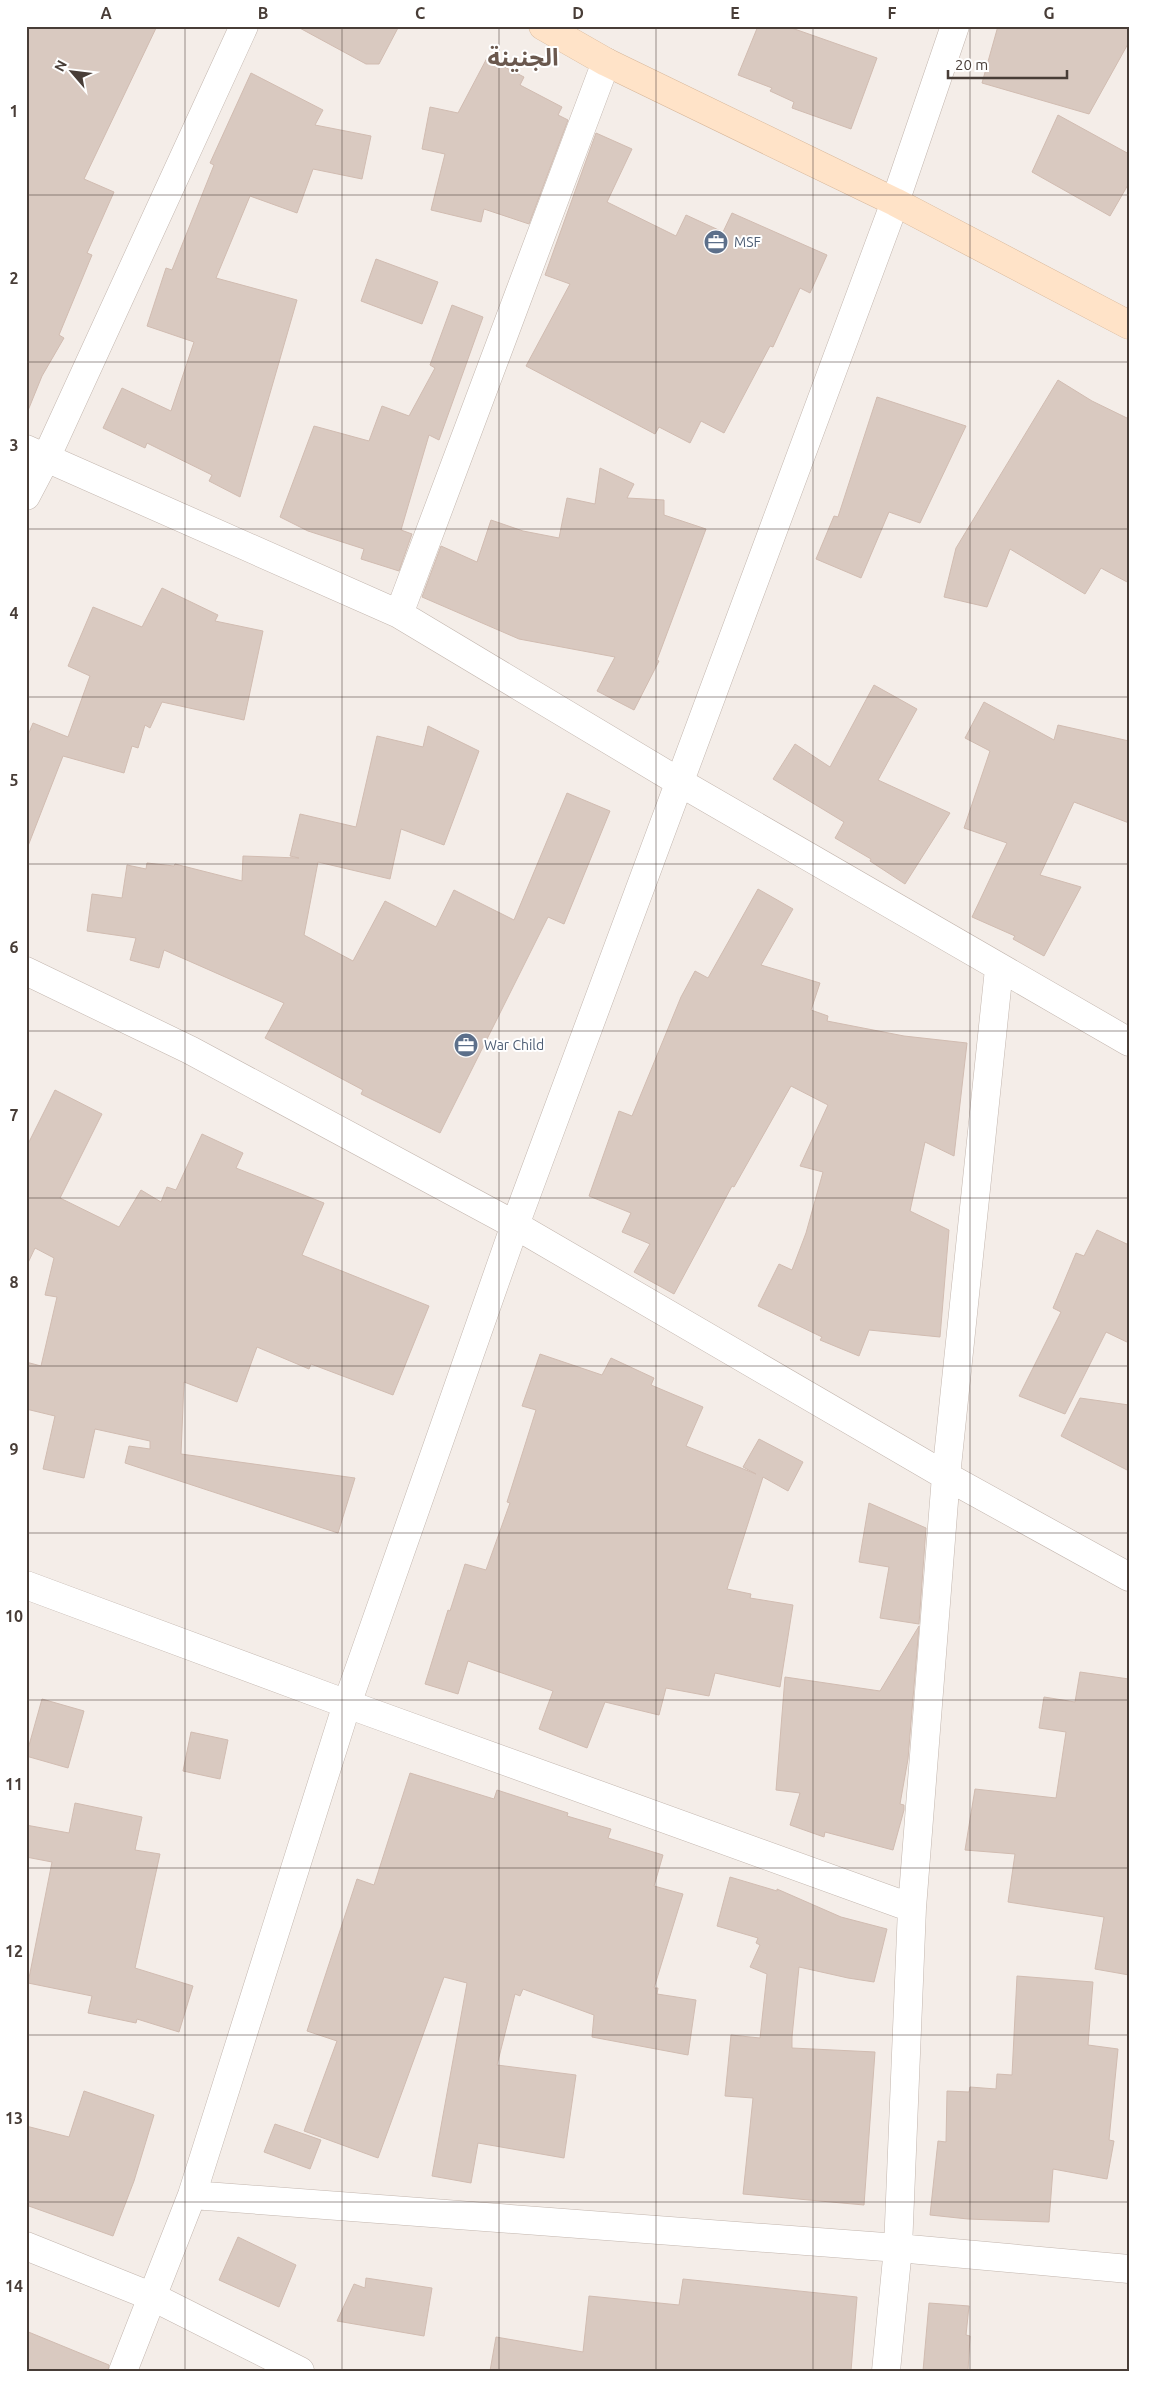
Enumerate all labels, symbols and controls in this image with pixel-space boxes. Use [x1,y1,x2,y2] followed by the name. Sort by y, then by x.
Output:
[100,4,112,22] text: A
[258,4,268,22] text: B
[415,4,425,22] text: C
[572,4,584,22] text: D
[730,4,740,22] text: E
[888,4,897,22] text: F
[1043,4,1055,22] text: G
[488,44,558,72] district label: الجنينة
[48,48,98,98] north arrow
[948,48,1066,80] scale bar
[955,56,988,73] text: 20 m
[51,58,70,74] text: N
[9,102,19,120] text: 1
[703,229,729,255] office icon: MSF
[734,234,761,250] place label: MSF
[9,269,19,287] text: 2
[9,436,19,454] text: 3
[9,604,19,622] text: 4
[9,771,19,789] text: 5
[9,938,19,956] text: 6
[453,1032,479,1058] office icon: War Child
[484,1037,544,1053] place label: War Child
[9,1106,19,1124] text: 7
[9,1273,19,1291] text: 8
[9,1440,19,1458] text: 9
[5,1607,23,1625] text: 10
[5,1775,23,1793] text: 11
[5,1942,23,1960] text: 12
[5,2109,23,2127] text: 13
[5,2277,23,2295] text: 14

